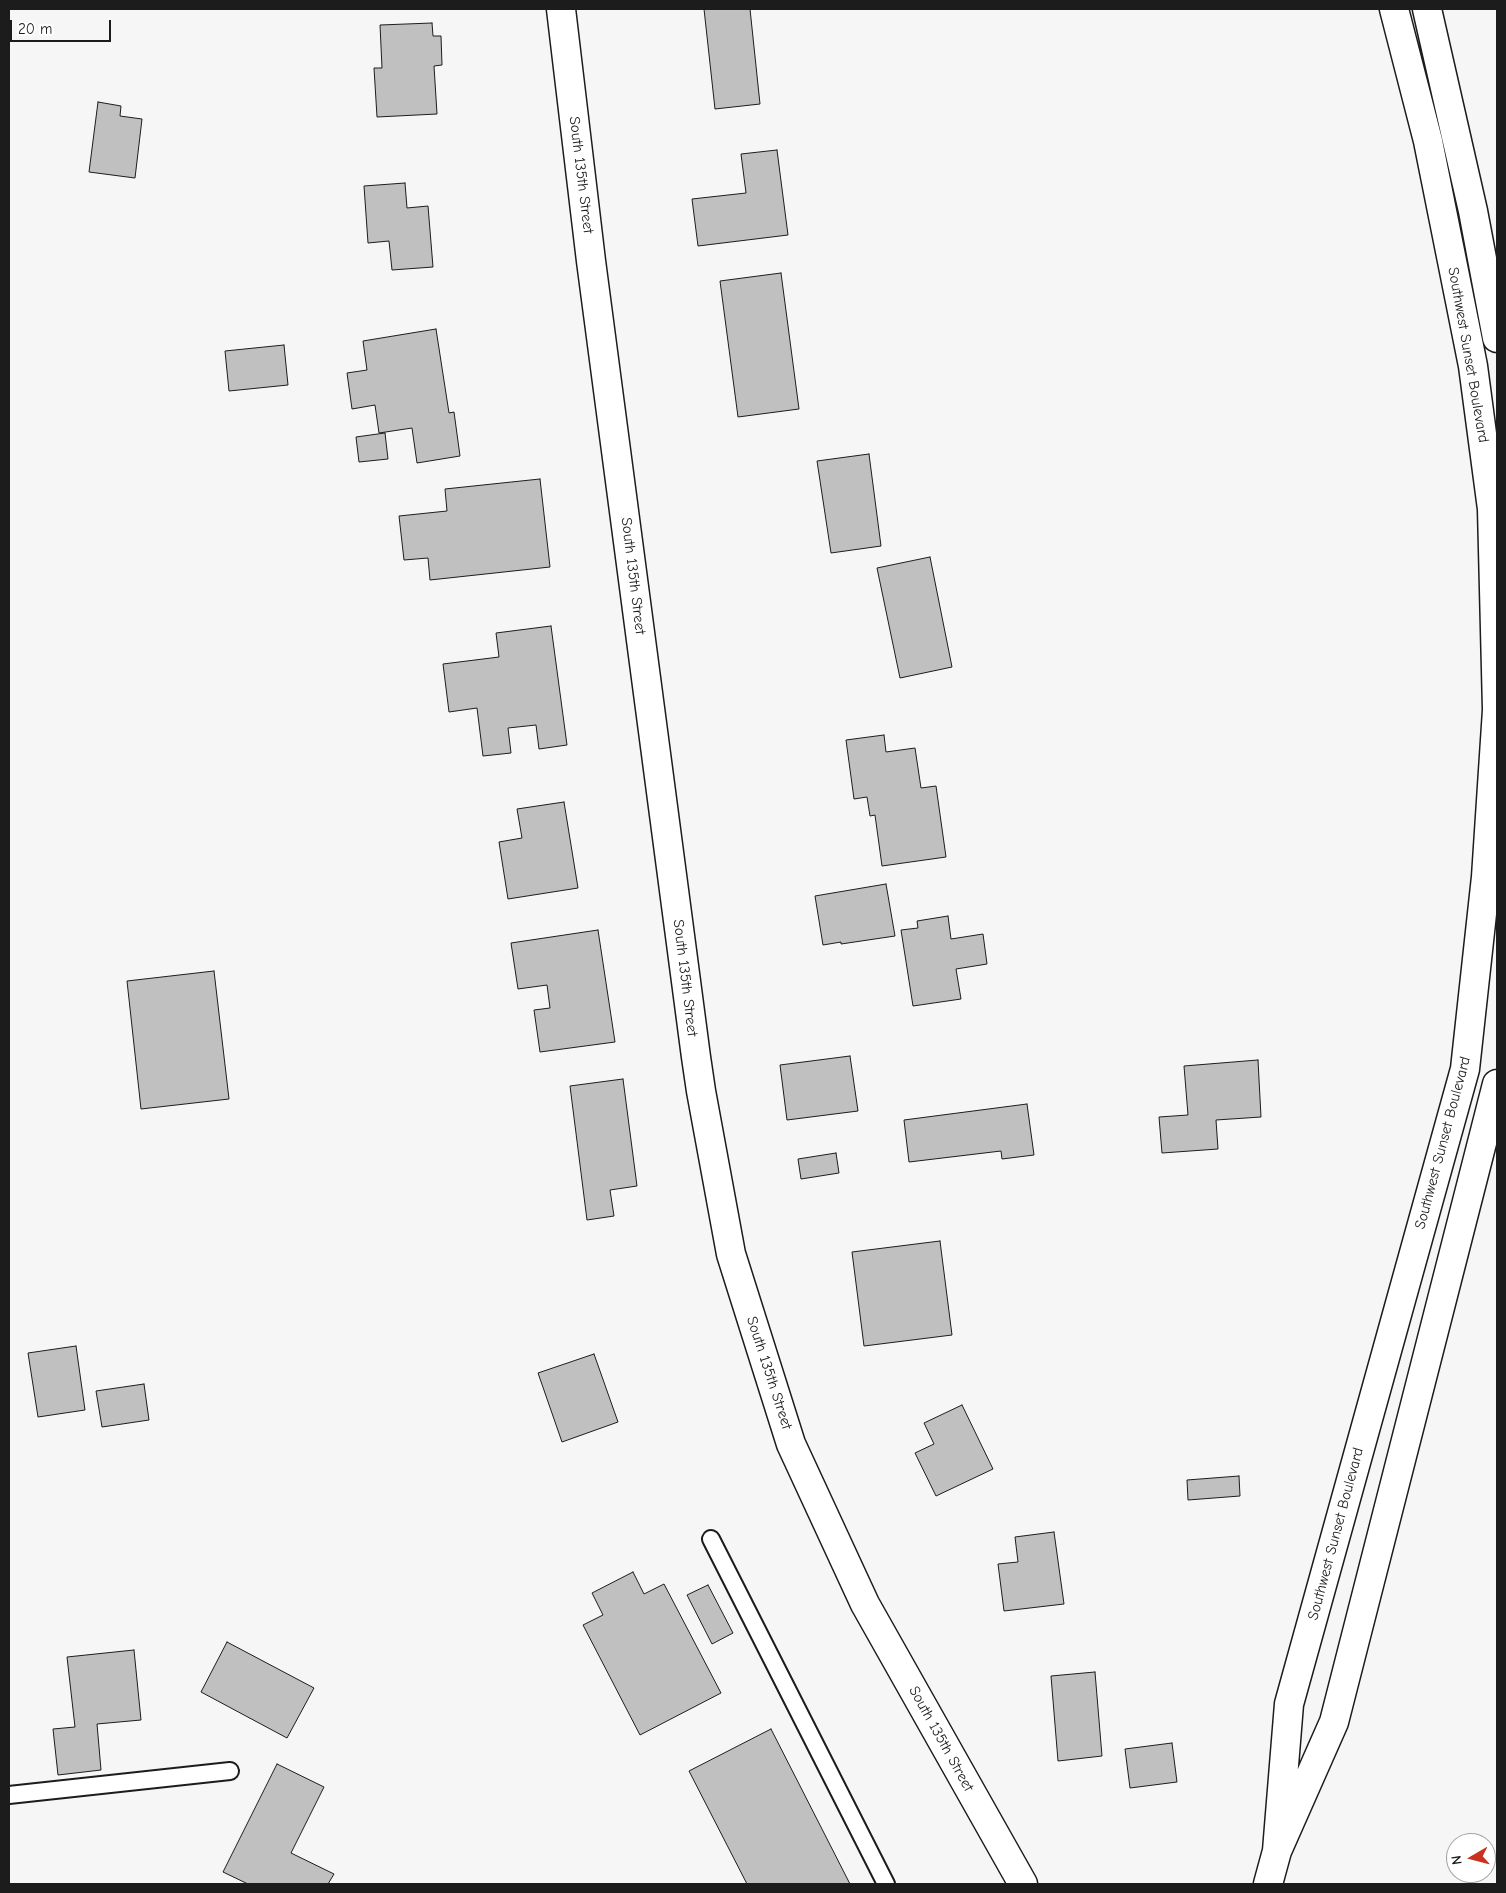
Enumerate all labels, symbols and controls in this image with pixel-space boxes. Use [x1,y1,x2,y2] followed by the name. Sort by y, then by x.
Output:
[12,10,114,42] scale bar
[18,20,52,38] text: 20 m
[565,115,597,235] street label: South 135th Street
[1444,266,1492,444] street label: Southwest Sunset Boulevard
[617,516,649,636] street label: South 135th Street
[669,918,701,1038] street label: South 135th Street
[1411,1055,1475,1231] street label: Southwest Sunset Boulevard
[742,1314,796,1432] street label: South 135th Street
[1304,1446,1368,1622] street label: Southwest Sunset Boulevard
[905,1683,977,1795] street label: South 135th Street
[1446,1833,1496,1883] north arrow
[1448,1854,1466,1866] text: N

